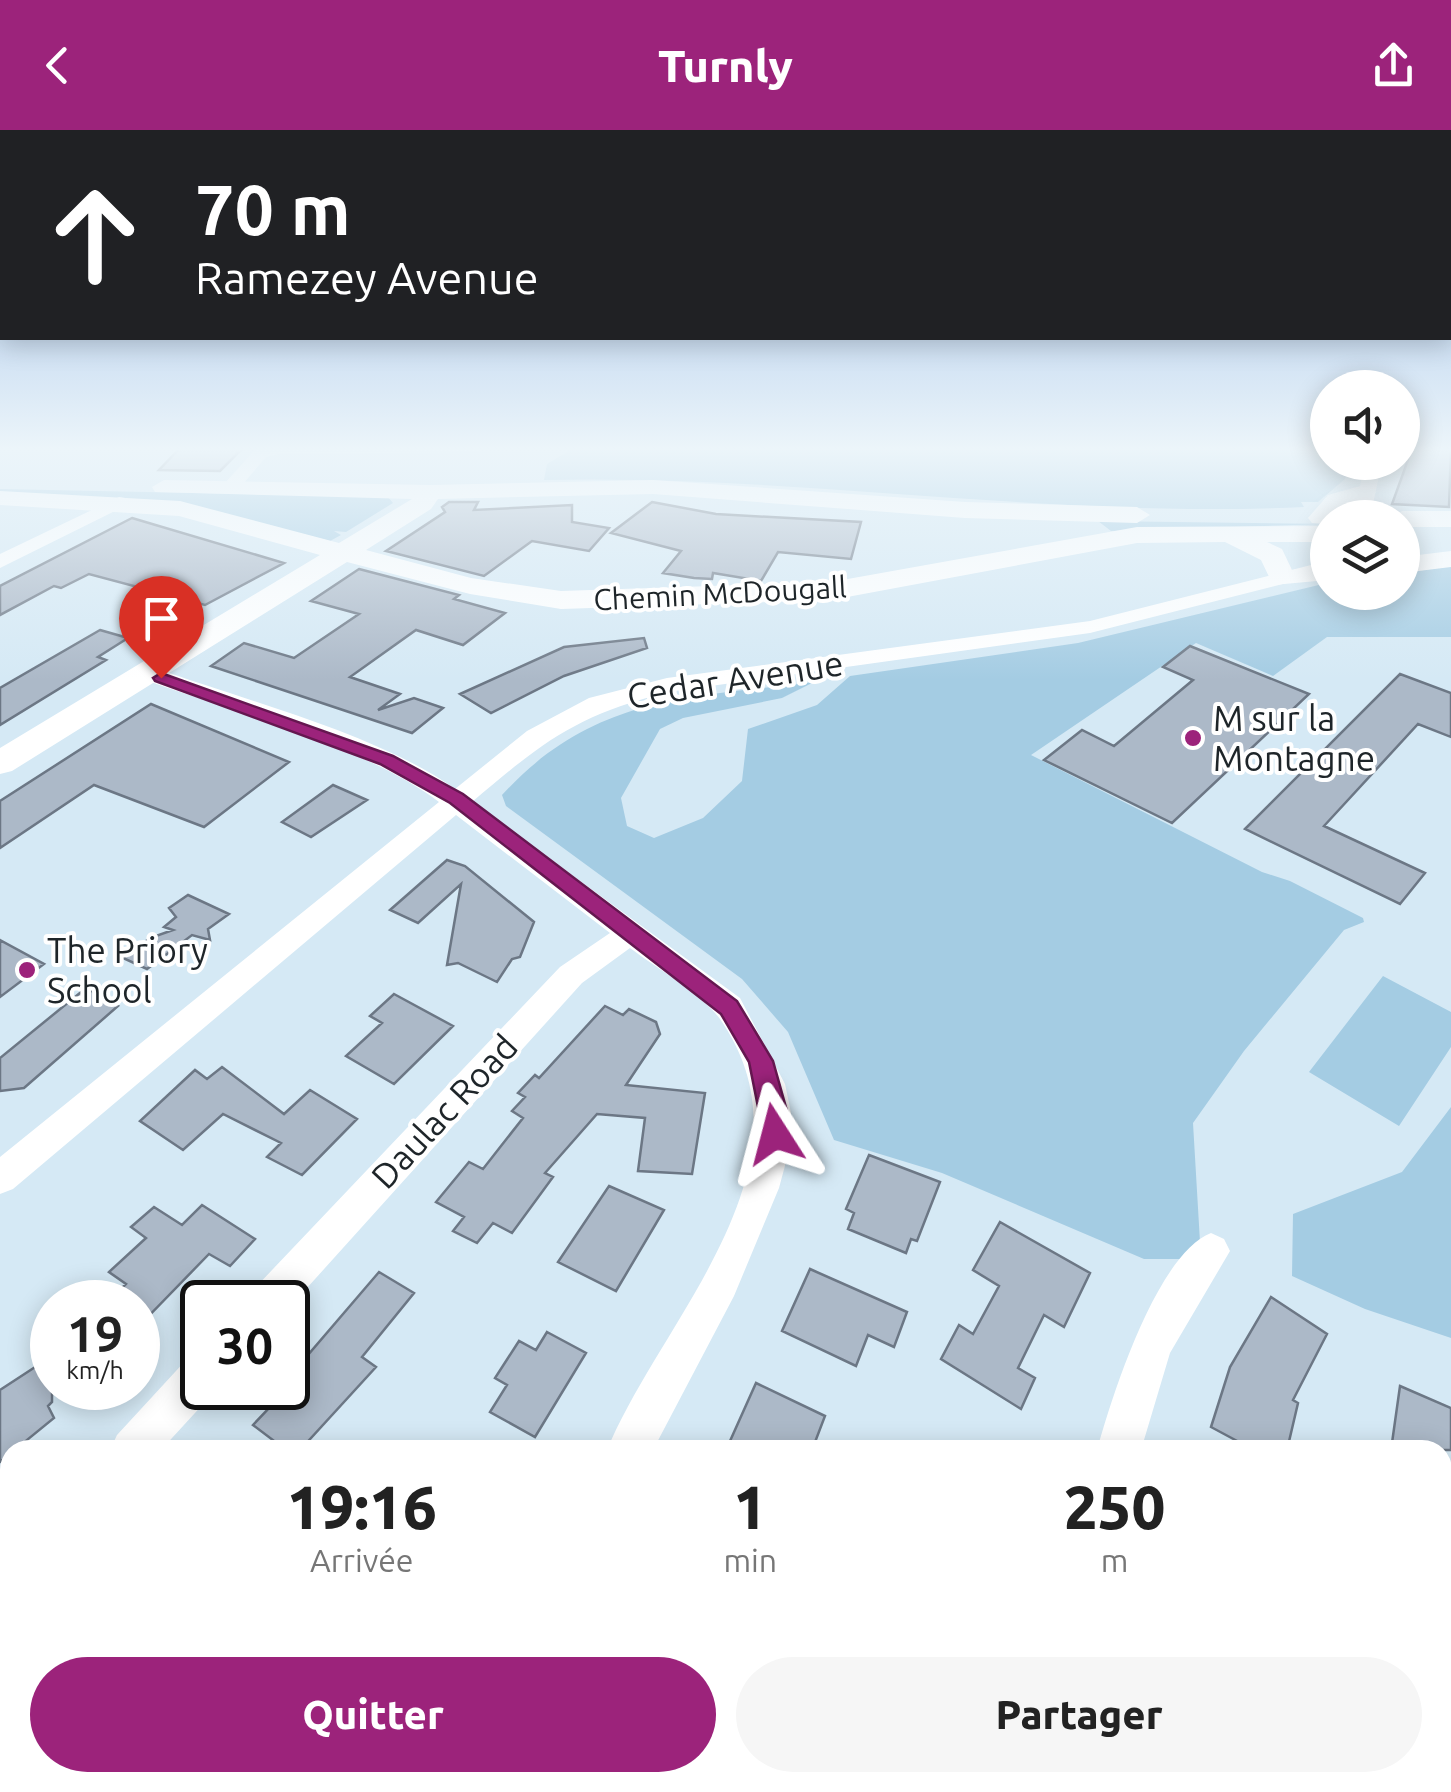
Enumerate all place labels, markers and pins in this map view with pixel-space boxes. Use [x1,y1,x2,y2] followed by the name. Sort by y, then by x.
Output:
[119,576,204,679] pin
[1213,698,1375,778] place label: M sur la Montagne
[1182,727,1204,749] marker: M sur la Montagne
[47,930,208,1010] place label: The Priory School
[16,959,38,981] marker: The Priory School

